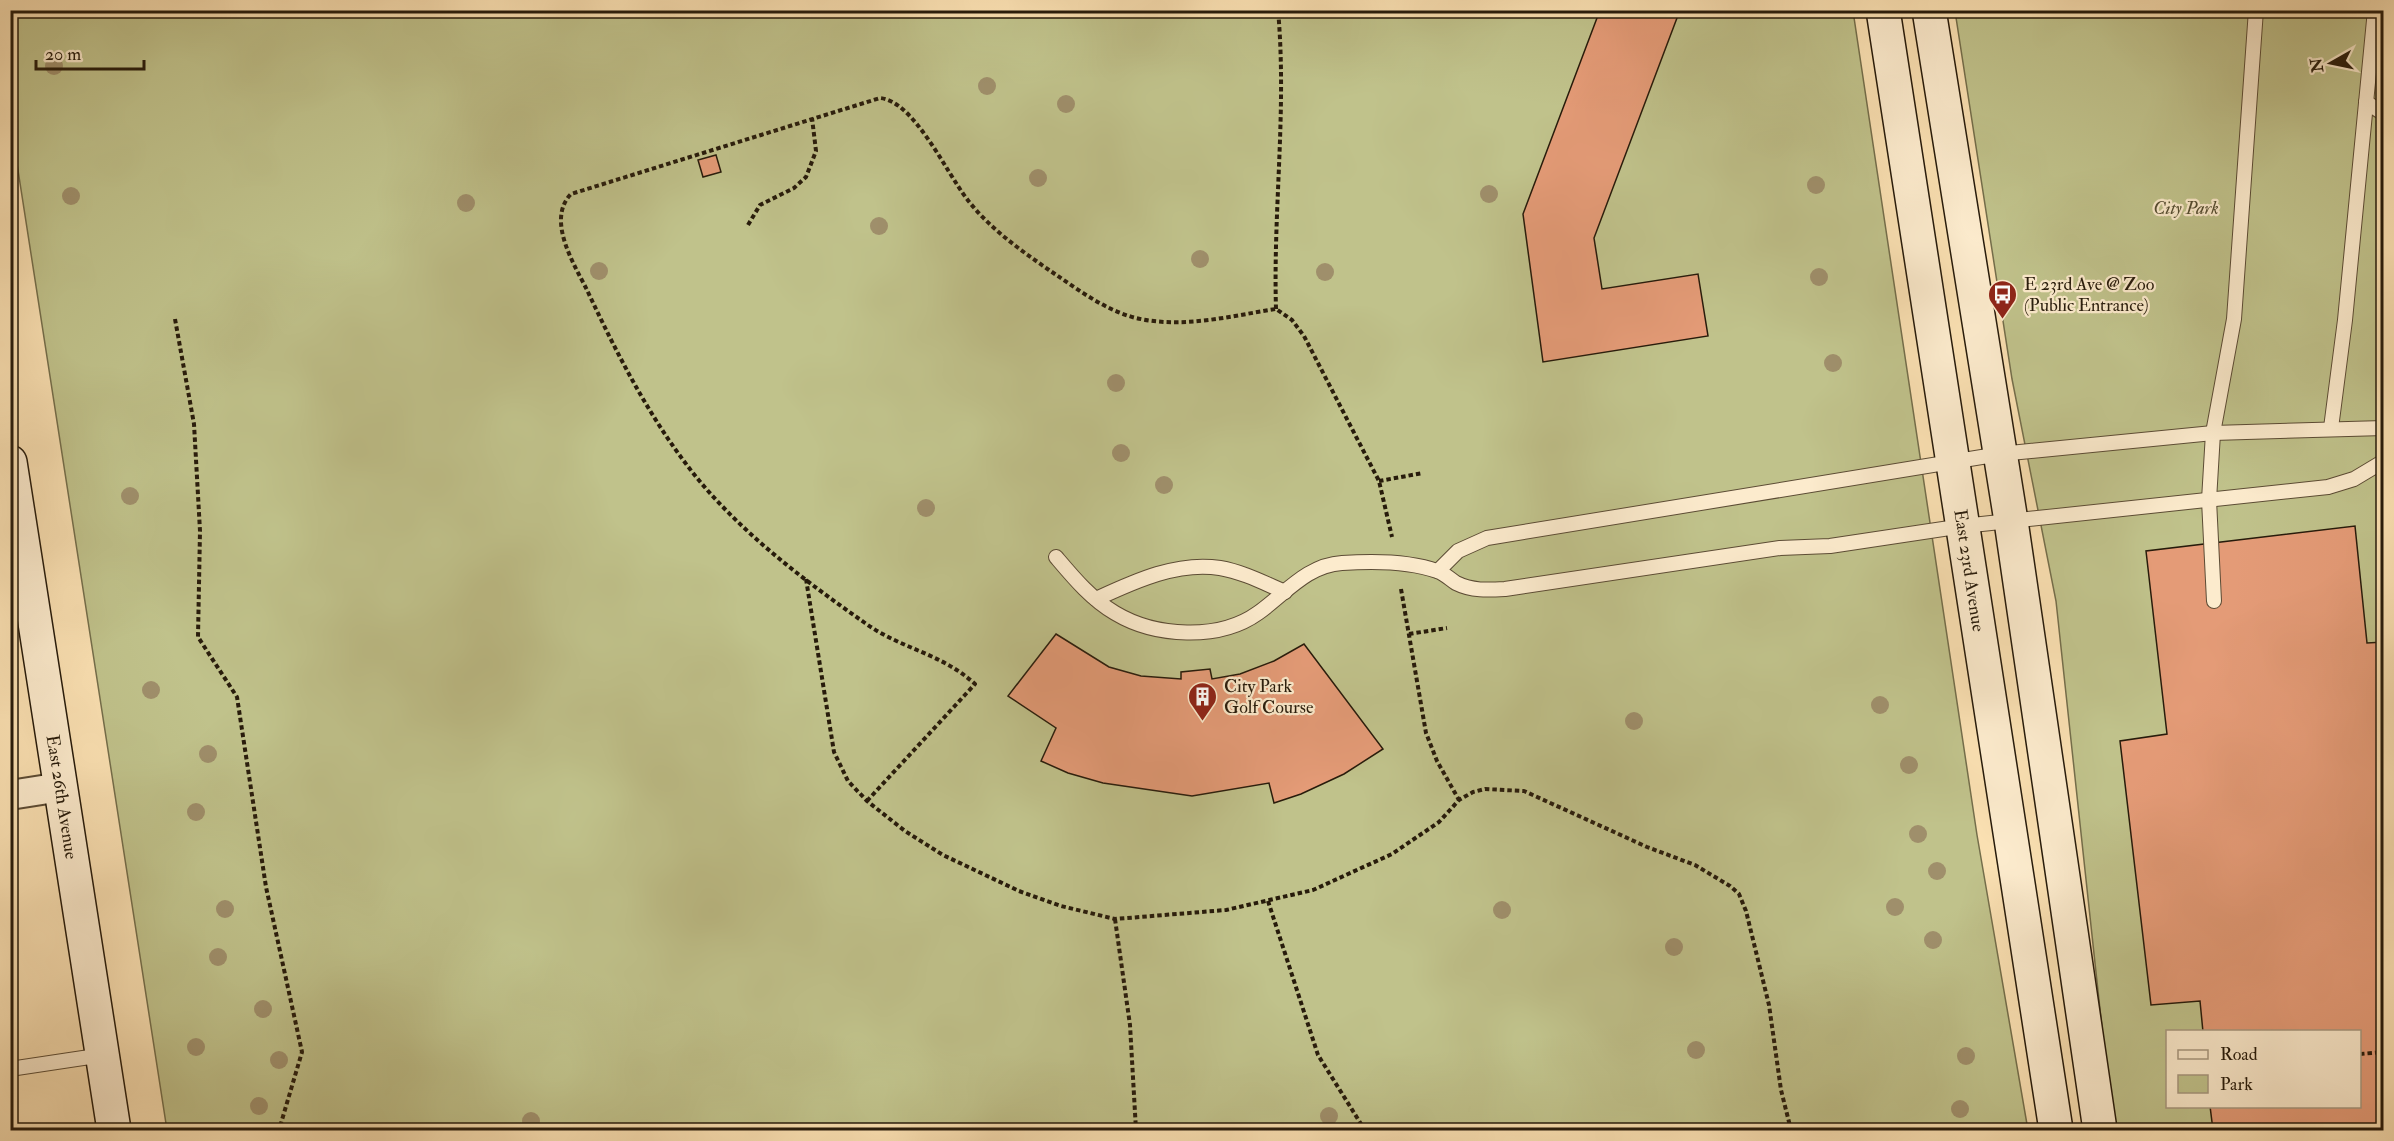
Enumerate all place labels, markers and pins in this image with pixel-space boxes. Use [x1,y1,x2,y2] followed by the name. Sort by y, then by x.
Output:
[2024,273,2155,317] place label: E 23rd Ave @ Zoo (Public Entrance)
[1987,278,2019,320] bus stop icon: E 23rd Ave @ Zoo (Public Entrance)
[1224,675,1314,719] place label: City Park Golf Course
[1187,680,1219,722] building icon: City Park Golf Course

